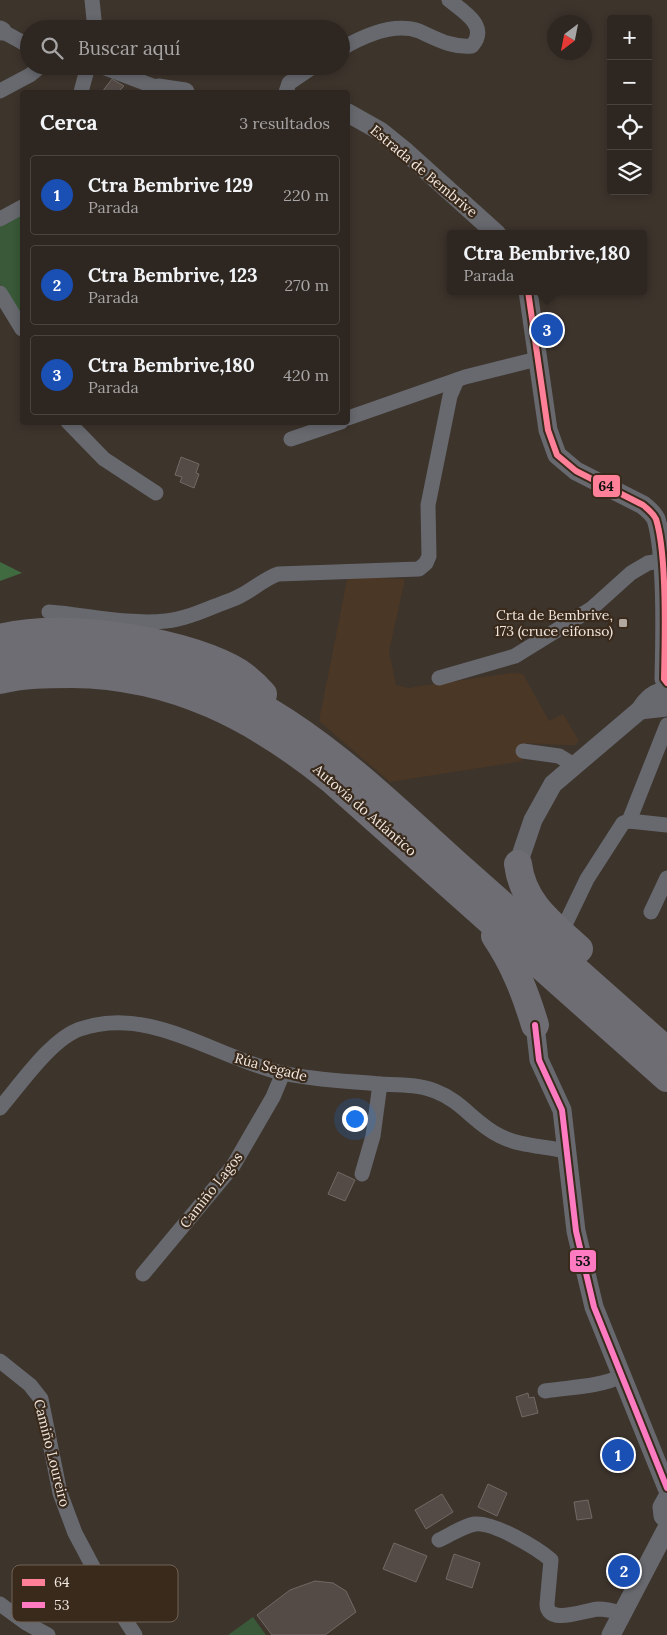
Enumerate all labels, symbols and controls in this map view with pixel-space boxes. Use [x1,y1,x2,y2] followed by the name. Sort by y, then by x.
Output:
[547,15,592,60] north arrow
[607,15,652,195] map controls
[607,15,652,60] button: +
[20,20,350,75] search box
[38,34,66,62] icon: search
[78,36,180,60] text: Buscar aquí
[607,60,652,105] button: −
[607,105,652,150] button: locate
[40,109,98,136] text: Cerca
[239,113,330,133] text: 3 resultados
[367,121,482,221] street label: Estrada de Bembrive
[607,150,652,195] button: layers
[88,173,253,197] text: Ctra Bembrive 129
[54,185,60,205] text: 1
[283,185,329,205] text: 220 m
[88,197,139,217] text: Parada
[447,230,647,295] popup
[464,241,630,265] text: Ctra Bembrive,180
[88,263,258,287] text: Ctra Bembrive, 123
[464,265,514,285] text: Parada
[53,275,61,295] text: 2
[285,275,329,295] text: 270 m
[88,287,139,307] text: Parada
[531,311,563,349] pin: 3
[88,353,255,377] text: Ctra Bembrive,180
[53,365,61,385] text: 3
[283,365,329,385] text: 420 m
[88,377,139,397] text: Parada
[592,474,621,498] line badge: 64
[598,477,614,495] text: 64
[495,606,613,640] place label: Crta de Bembrive, 173 (cruce eifonso)
[617,617,629,629] marker: Crta de Bembrive, 173 (cruce eifonso)
[309,760,420,860] street label: Autovía do Atlántico
[233,1049,310,1085] street label: Rúa Segade
[342,1106,368,1132] your location
[176,1148,246,1232] street label: Camiño Lagos
[569,1249,597,1273] line badge: 53
[575,1252,591,1270] text: 53
[30,1397,74,1509] street label: Camiño Loureiro
[602,1436,634,1474] pin: 1
[608,1552,640,1590] pin: 2
[12,1565,178,1622] legend
[54,1573,70,1591] text: 64
[54,1596,70,1614] text: 53

